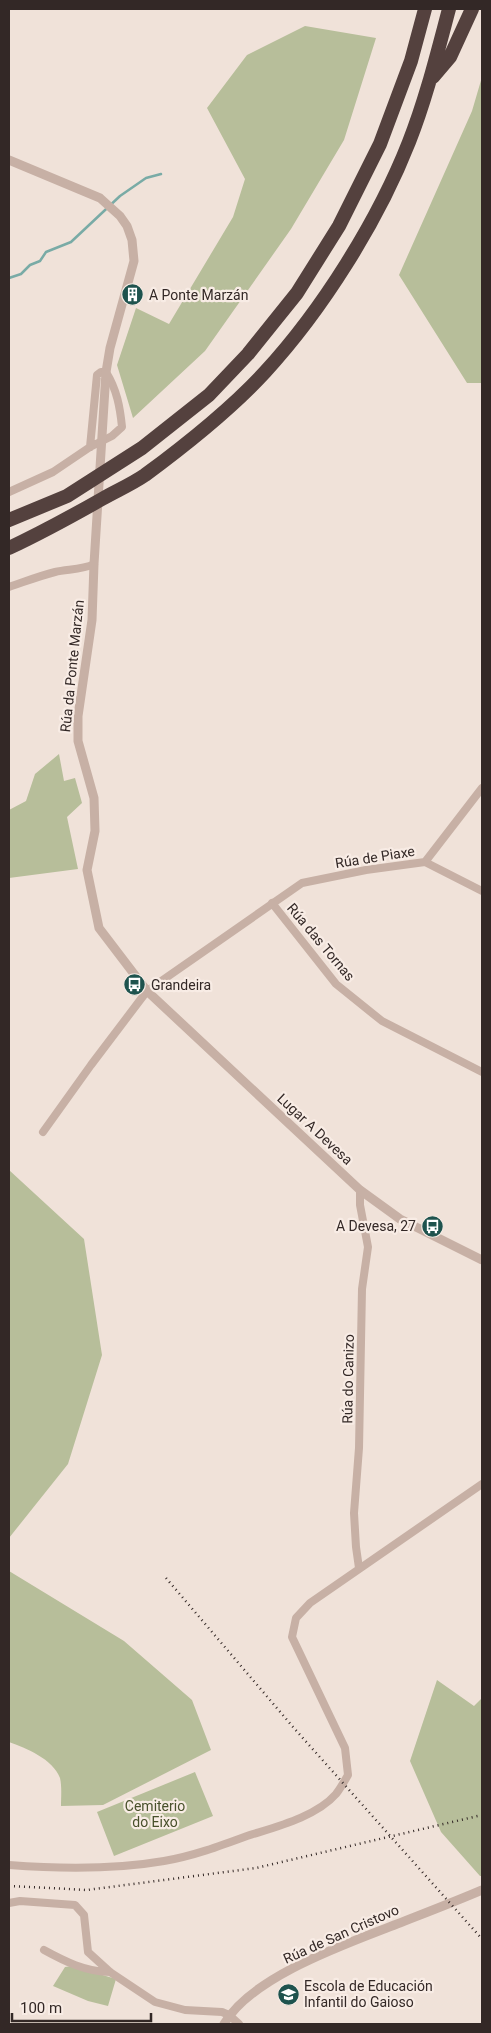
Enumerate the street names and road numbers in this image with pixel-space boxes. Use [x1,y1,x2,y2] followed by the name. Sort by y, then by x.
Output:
[57,599,87,733] street label: Rúa da Ponte Marzán
[334,843,416,871] street label: Rúa de Piaxe
[284,900,358,984] street label: Rúa das Tornas
[274,1090,356,1168] street label: Lugar A Devesa
[339,1334,357,1424] street label: Rúa do Canizo
[281,1901,401,1967] street label: Rúa de San Cristovo

